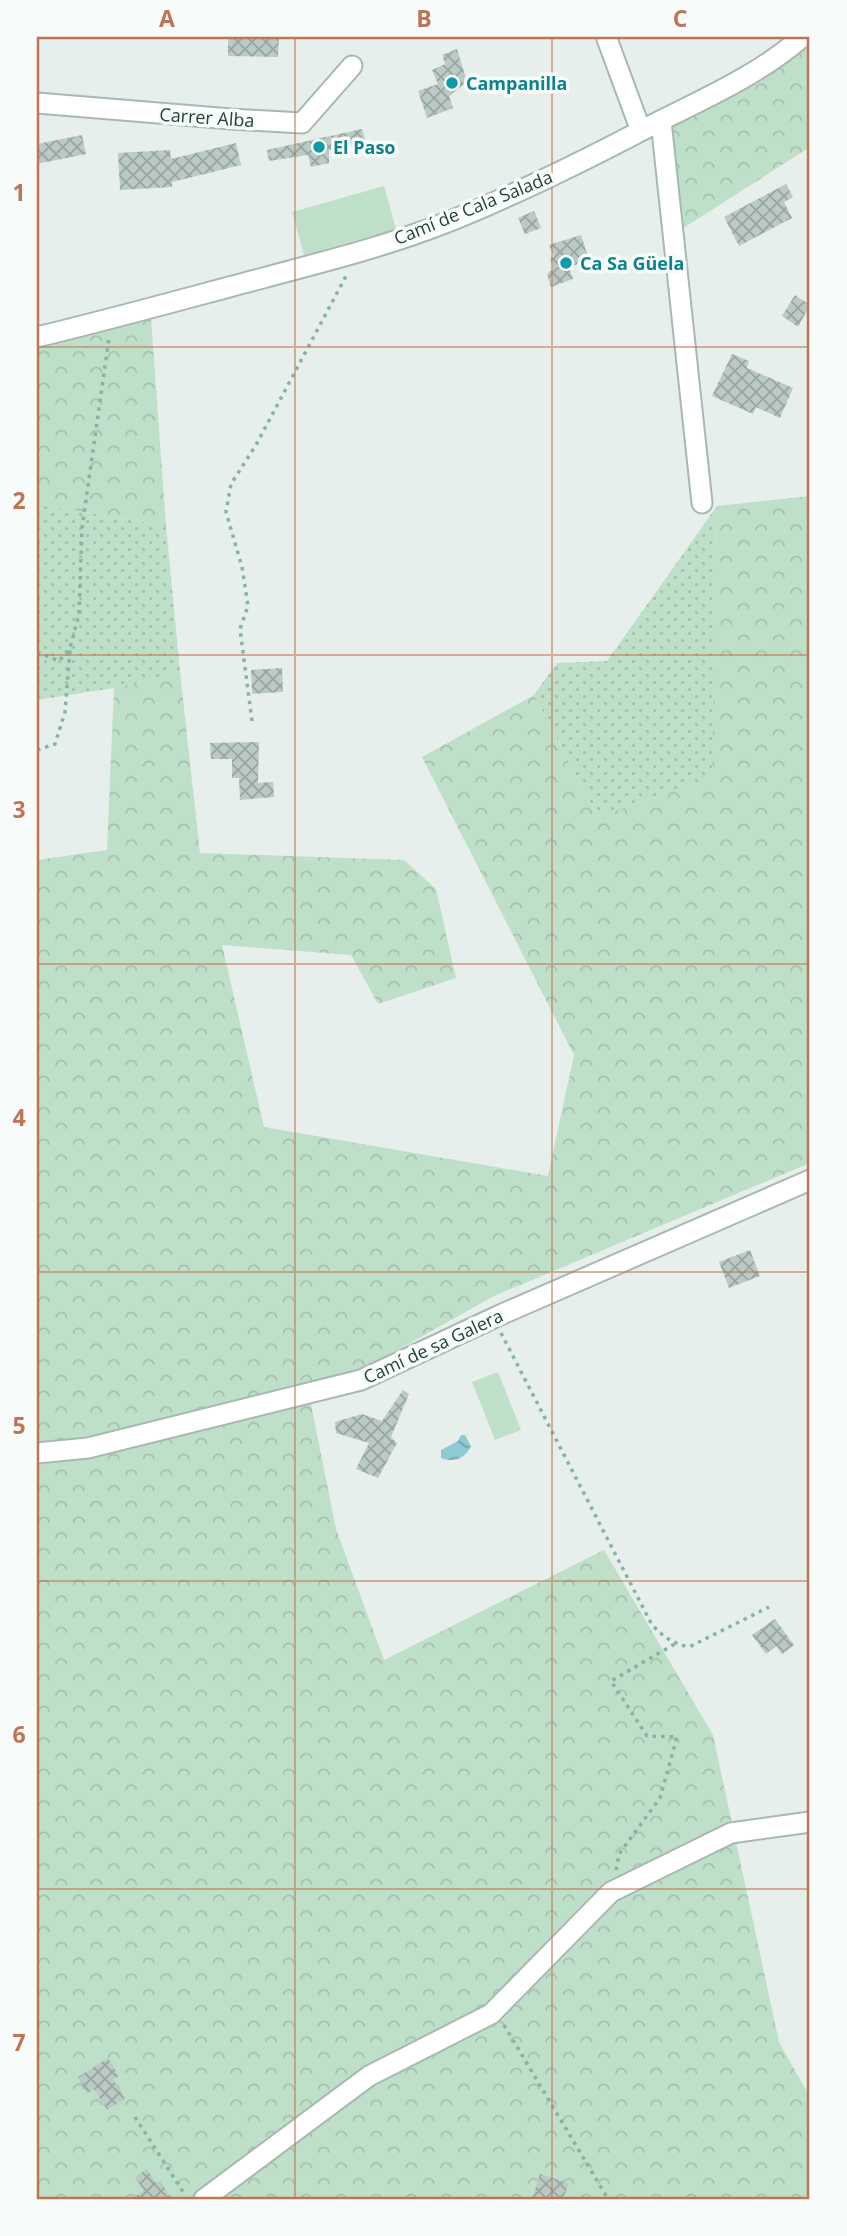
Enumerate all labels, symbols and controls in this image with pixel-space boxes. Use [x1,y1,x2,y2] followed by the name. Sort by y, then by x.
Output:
[159,2,175,34] text: A
[416,2,432,34] text: B
[673,2,687,34] text: C
[466,71,567,95] place label: Campanilla
[444,75,460,91] marker: Campanilla
[159,102,255,132] street label: Carrer Alba
[333,135,396,159] place label: El Paso
[311,139,327,155] marker: El Paso
[390,164,556,250] street label: Camí de Cala Salada
[12,176,26,208] text: 1
[580,251,684,275] place label: Ca Sa Güela
[558,255,574,271] marker: Ca Sa Güela
[12,484,26,516] text: 2
[12,793,26,825] text: 3
[12,1101,26,1133] text: 4
[359,1303,507,1389] street label: Camí de sa Galera
[12,1409,26,1441] text: 5
[12,1718,26,1750] text: 6
[12,2026,26,2058] text: 7

